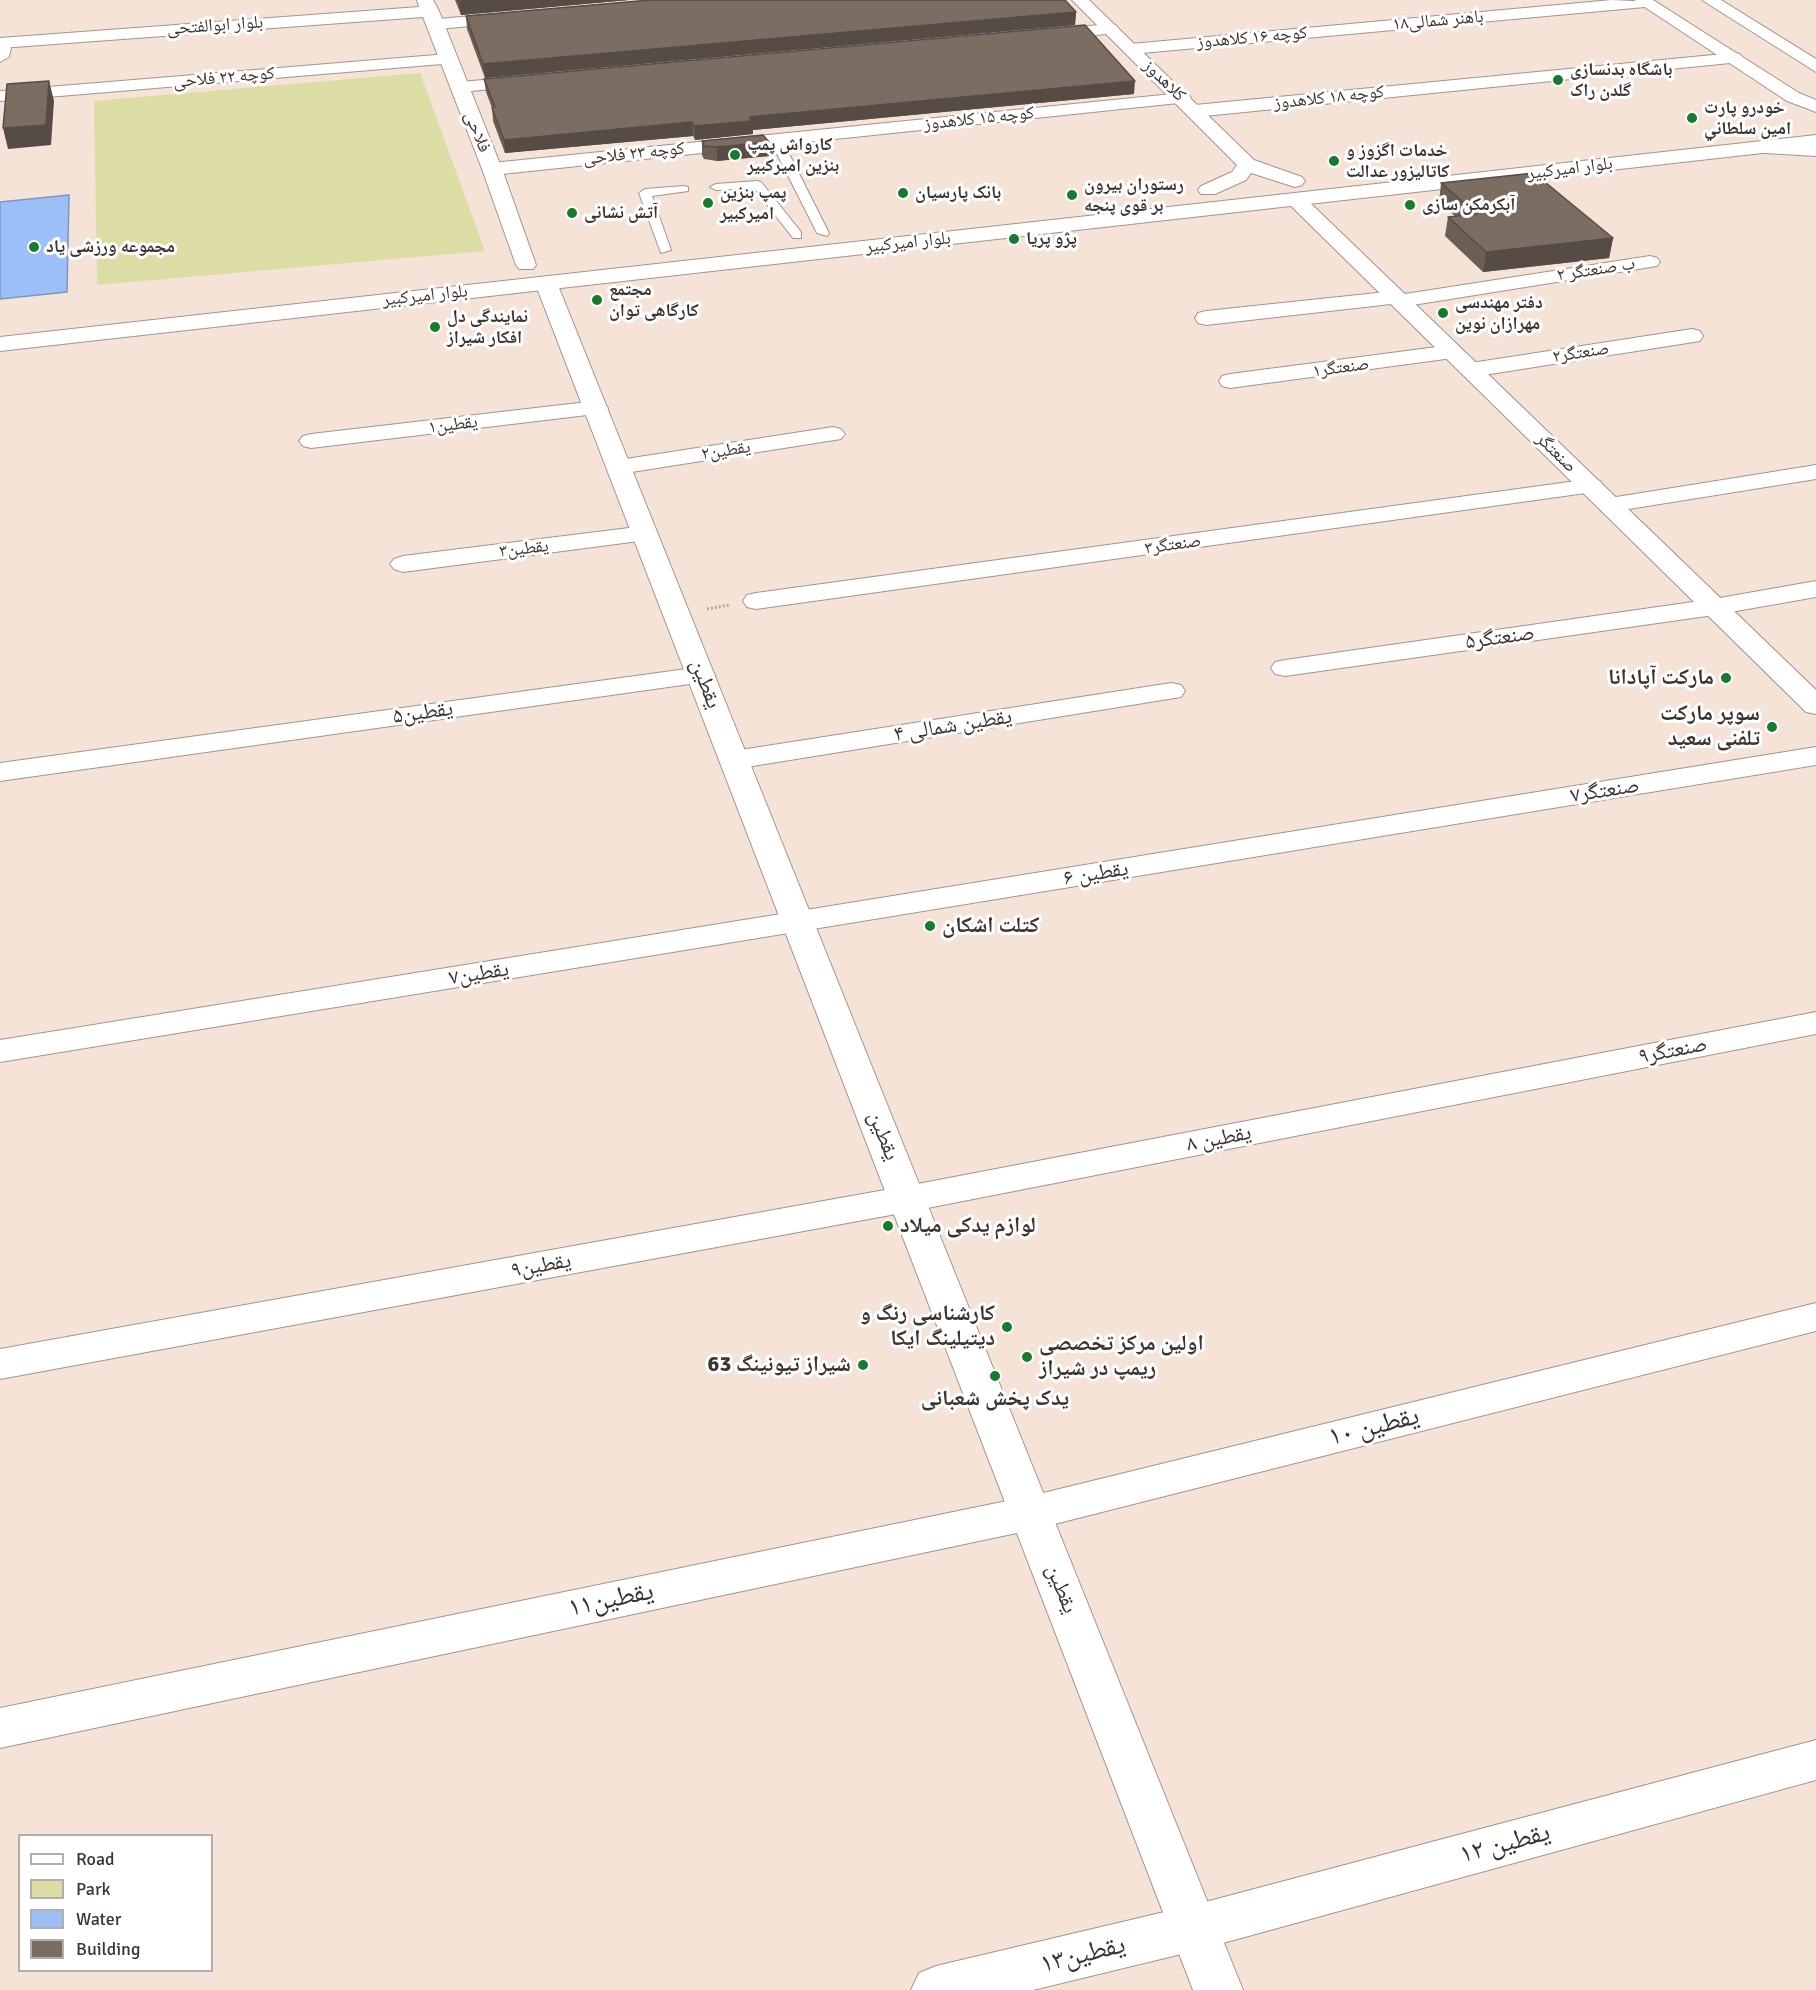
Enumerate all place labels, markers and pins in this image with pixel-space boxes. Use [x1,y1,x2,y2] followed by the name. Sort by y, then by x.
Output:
[1570,59,1673,101] place label: باشگاه بدنسازی گلدن راک
[1551,73,1565,87] marker: باشگاه بدنسازی گلدن راک
[1704,97,1791,140] place label: خودرو پارت امين سلطاني
[1685,111,1699,125] marker: خودرو پارت امين سلطاني
[747,134,839,176] place label: کارواش پمپ بنزین امیرکبیر
[1346,140,1449,182] place label: خدمات اگزوز و کاتالیزور عدالت
[728,148,742,162] marker: کارواش پمپ بنزین امیرکبیر
[1327,154,1341,168] marker: خدمات اگزوز و کاتالیزور عدالت
[1084,174,1184,216] place label: رستوران بیرون بر قوی پنجه
[720,182,787,224] place label: پمپ بنزین امیرکبیر
[915,182,1001,204] place label: بانک پارسیان
[896,186,910,200] marker: بانک پارسیان
[1065,188,1079,202] marker: رستوران بیرون بر قوی پنجه
[1422,194,1515,216] place label: آبکرمکن سازی
[701,196,715,210] marker: پمپ بنزین امیرکبیر
[1403,198,1417,212] marker: آبکرمکن سازی
[584,202,658,224] place label: آتش نشانی
[565,206,579,220] marker: آتش نشانی
[1026,228,1077,250] place label: پژو پریا
[1007,232,1021,246] marker: پژو پریا
[46,236,175,258] place label: مجموعه ورزشی یاد
[27,240,41,254] marker: مجموعه ورزشی یاد
[609,279,699,322] place label: مجتمع کارگاهی توان
[1455,292,1543,334] place label: دفتر مهندسی مهرازان نوین
[590,293,604,307] marker: مجتمع کارگاهی توان
[447,306,528,348] place label: نمایندگی دل افکار شیراز
[1436,306,1450,320] marker: دفتر مهندسی مهرازان نوین
[428,320,442,334] marker: نمایندگی دل افکار شیراز
[1608,665,1714,691] place label: مارکت آپادانا
[1719,671,1733,685] marker: مارکت آپادانا
[1660,701,1760,752] place label: سوپر مارکت تلفنی سعید
[1765,720,1779,734] marker: سوپر مارکت تلفنی سعید
[942,913,1039,939] place label: کتلت اشکان
[923,919,937,933] marker: کتلت اشکان
[900,1213,1036,1239] place label: لوازم یدکی میلاد
[881,1219,895,1233] marker: لوازم یدکی میلاد
[860,1301,995,1352] place label: کارشناسی رنگ و دیتیلینگ ایکا
[1000,1320,1014,1334] marker: کارشناسی رنگ و دیتیلینگ ایکا
[1039,1331,1204,1382] place label: اولین مرکز تخصصی ریمپ در شیراز
[1020,1350,1034,1364] marker: اولین مرکز تخصصی ریمپ در شیراز
[708,1352,851,1378] place label: شیراز تیونینگ 63
[856,1358,870,1372] marker: شیراز تیونینگ 63
[988,1369,1002,1383] marker: یدک پخش شعبانی
[921,1386,1069,1412] place label: یدک پخش شعبانی

